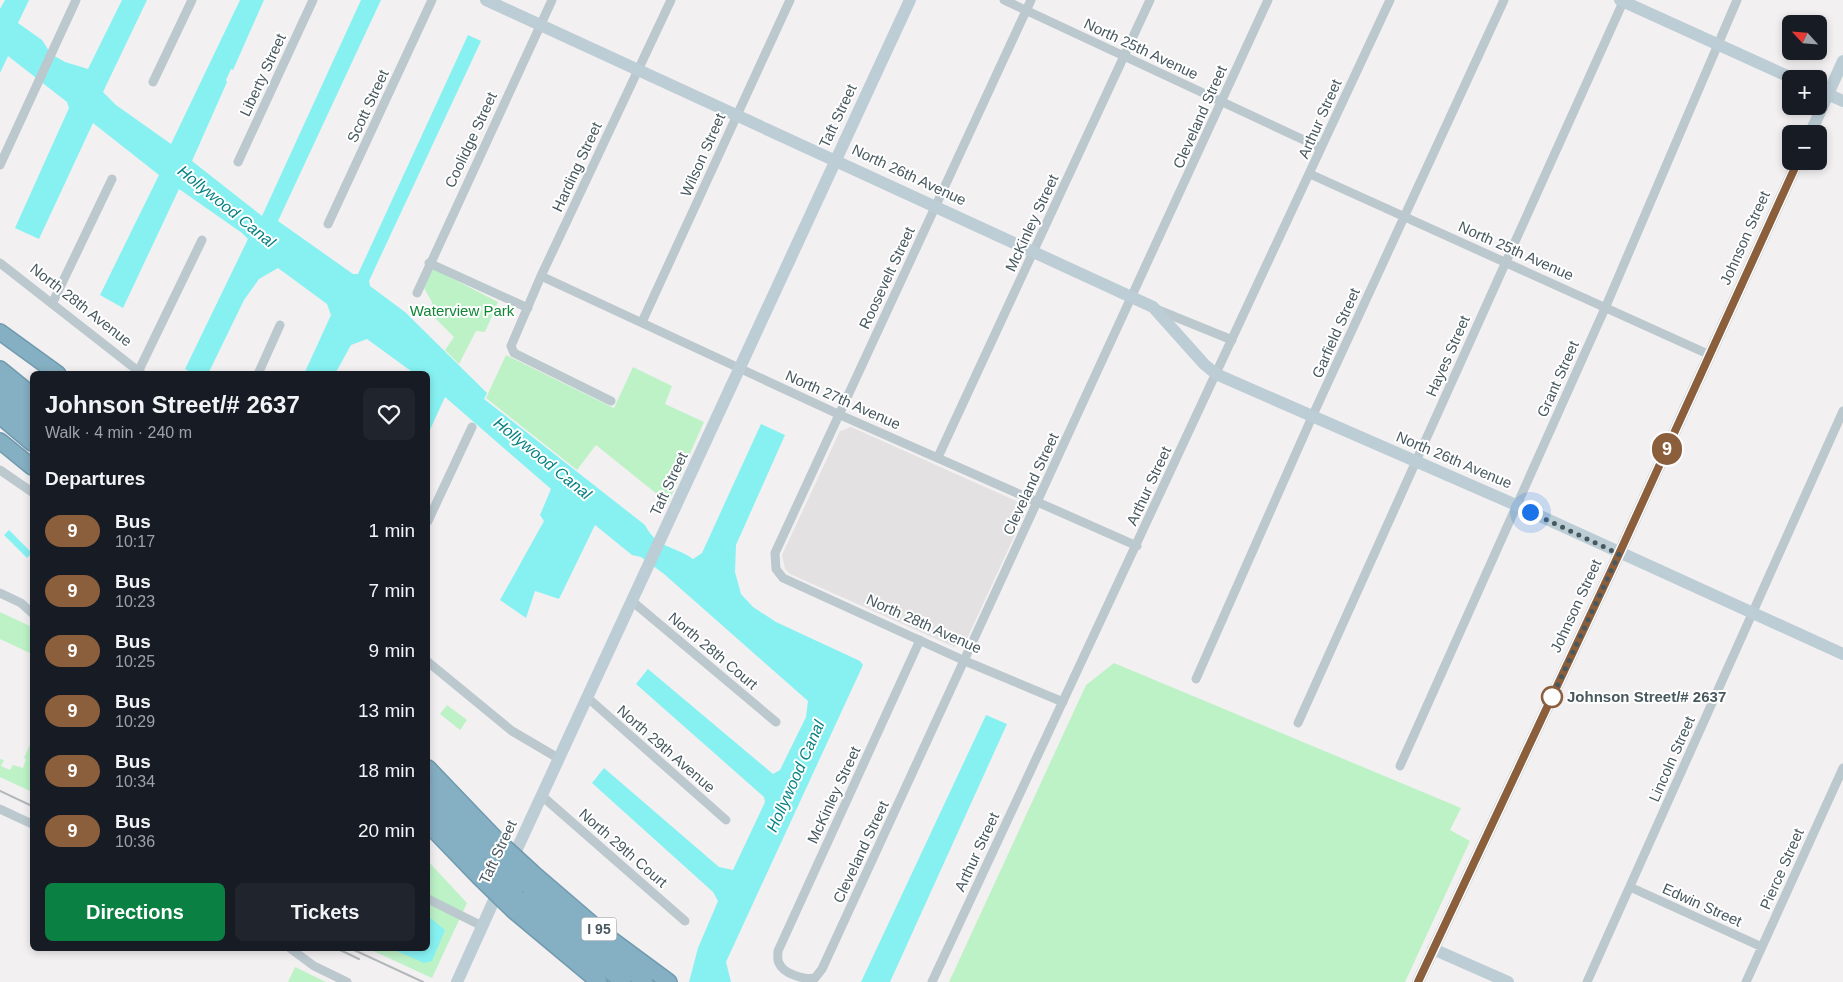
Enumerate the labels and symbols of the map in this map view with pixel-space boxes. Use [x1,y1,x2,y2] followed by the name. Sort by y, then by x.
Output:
[1081,15,1201,82] street label: North 25th Avenue
[1782,15,1828,60] north arrow
[236,30,289,119] street label: Liberty Street
[1169,62,1230,171] street label: Cleveland Street
[343,66,392,145] street label: Scott Street
[1294,76,1345,161] street label: Arthur Street
[815,80,860,150] street label: Taft Street
[441,89,500,190] street label: Coolidge Street
[677,110,729,199] street label: Wilson Street
[548,119,605,214] street label: Harding Street
[849,141,969,208] street label: North 26th Avenue
[175,162,279,251] water label: Hollywood Canal
[1002,171,1062,274] street label: McKinley Street
[1716,187,1773,287] street label: Johnson Street
[1456,218,1576,284] street label: North 25th Avenue
[855,223,918,332] street label: Roosevelt Street
[27,260,135,349] street label: North 28th Avenue
[1308,284,1363,380] street label: Garfield Street
[410,302,515,319] park label: Waterview Park
[1422,312,1473,399] street label: Hayes Street
[1533,337,1582,420] street label: Grant Street
[783,367,903,433] street label: North 27th Avenue
[491,414,595,503] water label: Hollywood Canal
[1394,427,1515,492] street label: North 26th Avenue
[999,429,1062,538] street label: Cleveland Street
[1651,433,1683,465] line badge: 9
[1123,443,1175,528] street label: Arthur Street
[646,448,691,518] street label: Taft Street
[1518,500,1543,525] your location
[1547,556,1605,655] street label: Johnson Street
[864,591,984,657] street label: North 28th Avenue
[665,608,762,693] street label: North 28th Court
[1541,686,1563,708] marker: Johnson Street/# 2637
[1567,688,1726,705] place label: Johnson Street/# 2637
[614,702,719,796] street label: North 29th Avenue
[1645,713,1698,804] street label: Lincoln Street
[763,717,828,835] water label: Hollywood Canal
[804,743,864,846] street label: McKinley Street
[829,797,892,906] street label: Cleveland Street
[576,805,671,891] street label: North 29th Court
[951,809,1003,894] street label: Arthur Street
[475,816,520,886] street label: Taft Street
[1756,825,1807,912] street label: Pierce Street
[1660,879,1745,930] street label: Edwin Street
[582,918,616,941] road number: I 95

